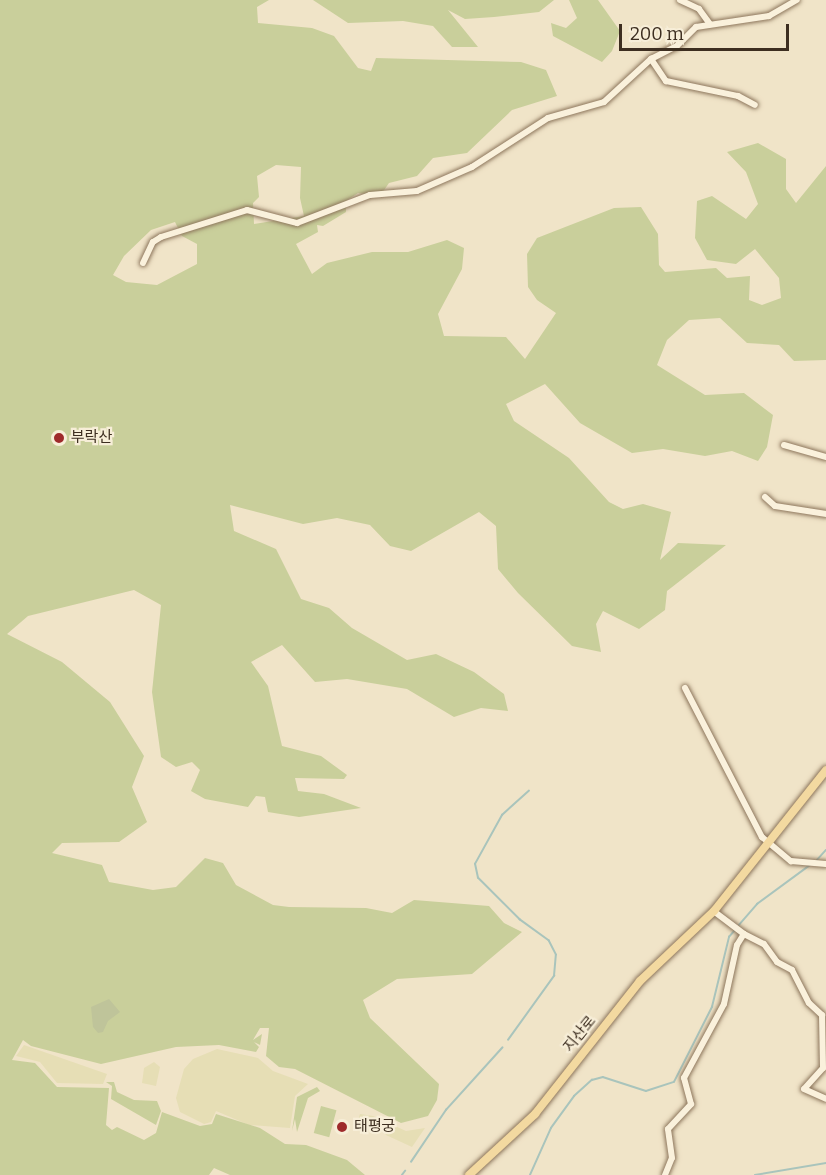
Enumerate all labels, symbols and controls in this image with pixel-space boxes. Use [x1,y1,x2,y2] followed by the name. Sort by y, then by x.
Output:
[622,12,792,50] scale bar
[630,23,684,45] text: 200 m
[71,429,112,447] place label: 부락산
[52,431,66,445] marker: 부락산
[560,1012,600,1056] street label: 지산로
[354,1118,395,1136] place label: 태평궁
[335,1120,349,1134] marker: 태평궁

